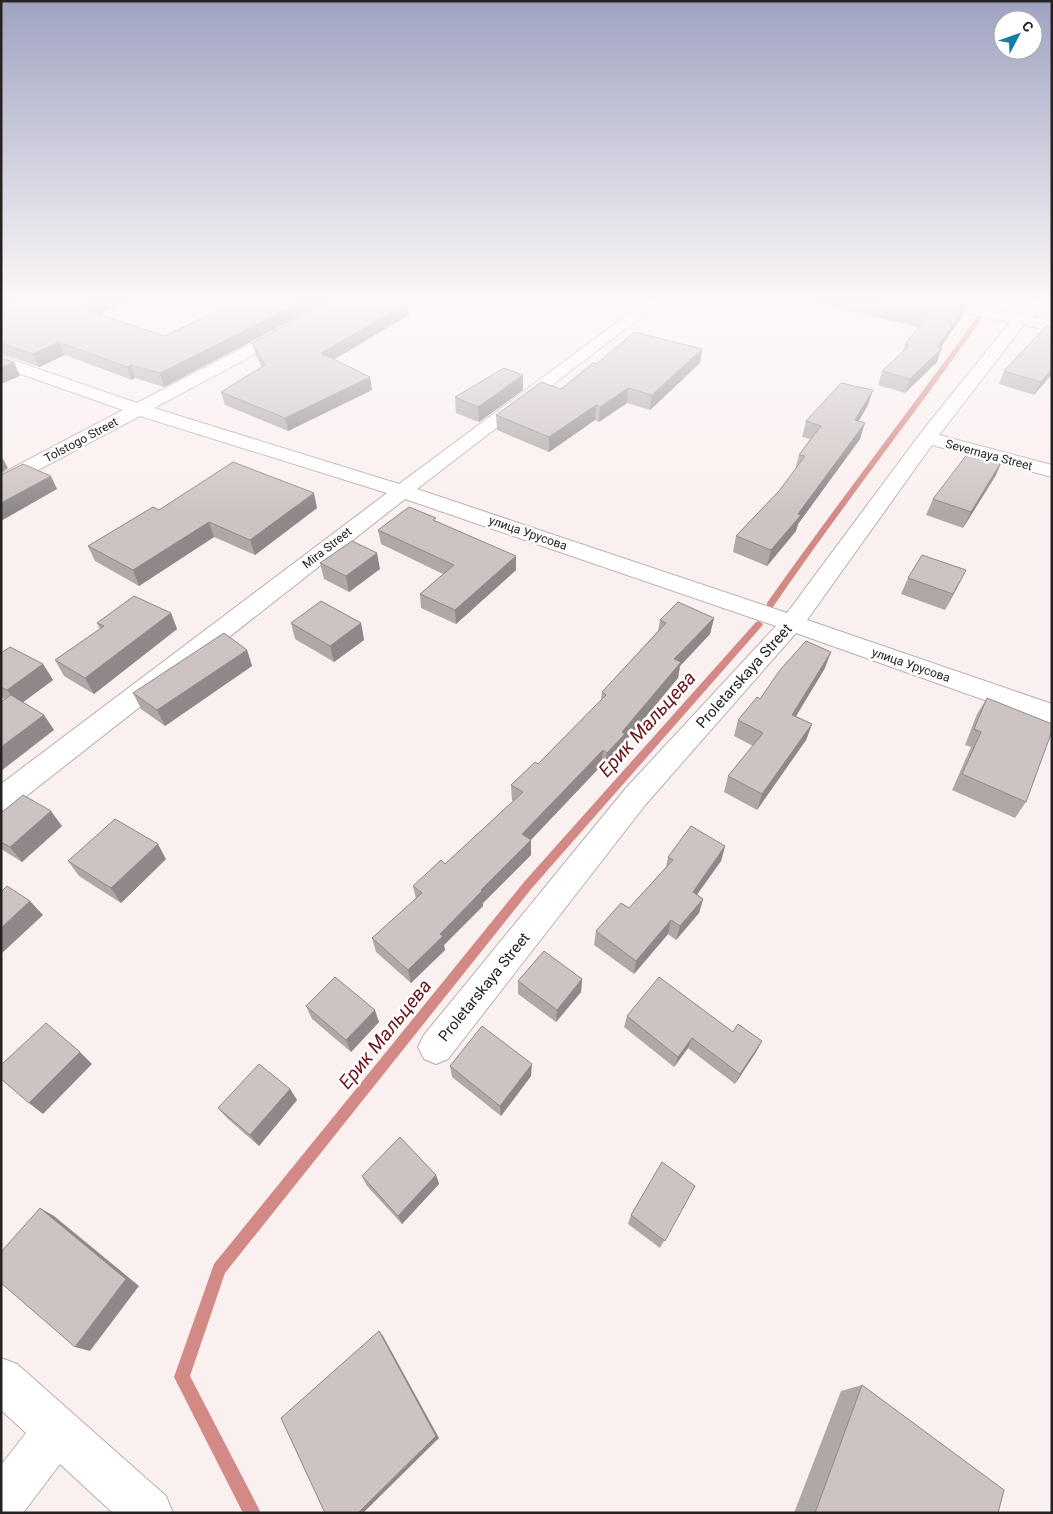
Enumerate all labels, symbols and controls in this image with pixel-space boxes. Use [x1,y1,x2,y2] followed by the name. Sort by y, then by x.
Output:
[993,10,1043,60] north arrow
[1019,18,1037,35] text: С
[42,415,120,465] street label: Tolstogo Street
[944,437,1034,473] street label: Severnaya Street
[487,513,569,553] street label: улица Урусова
[300,524,354,571] street label: Mira Street
[692,620,796,732] street label: Proletarskaya Street
[870,645,952,685] street label: улица Урусова
[594,666,700,782] water label: Ерик Мальцева
[435,929,533,1045] street label: Proletarskaya Street
[334,975,436,1093] water label: Ерик Мальцева

